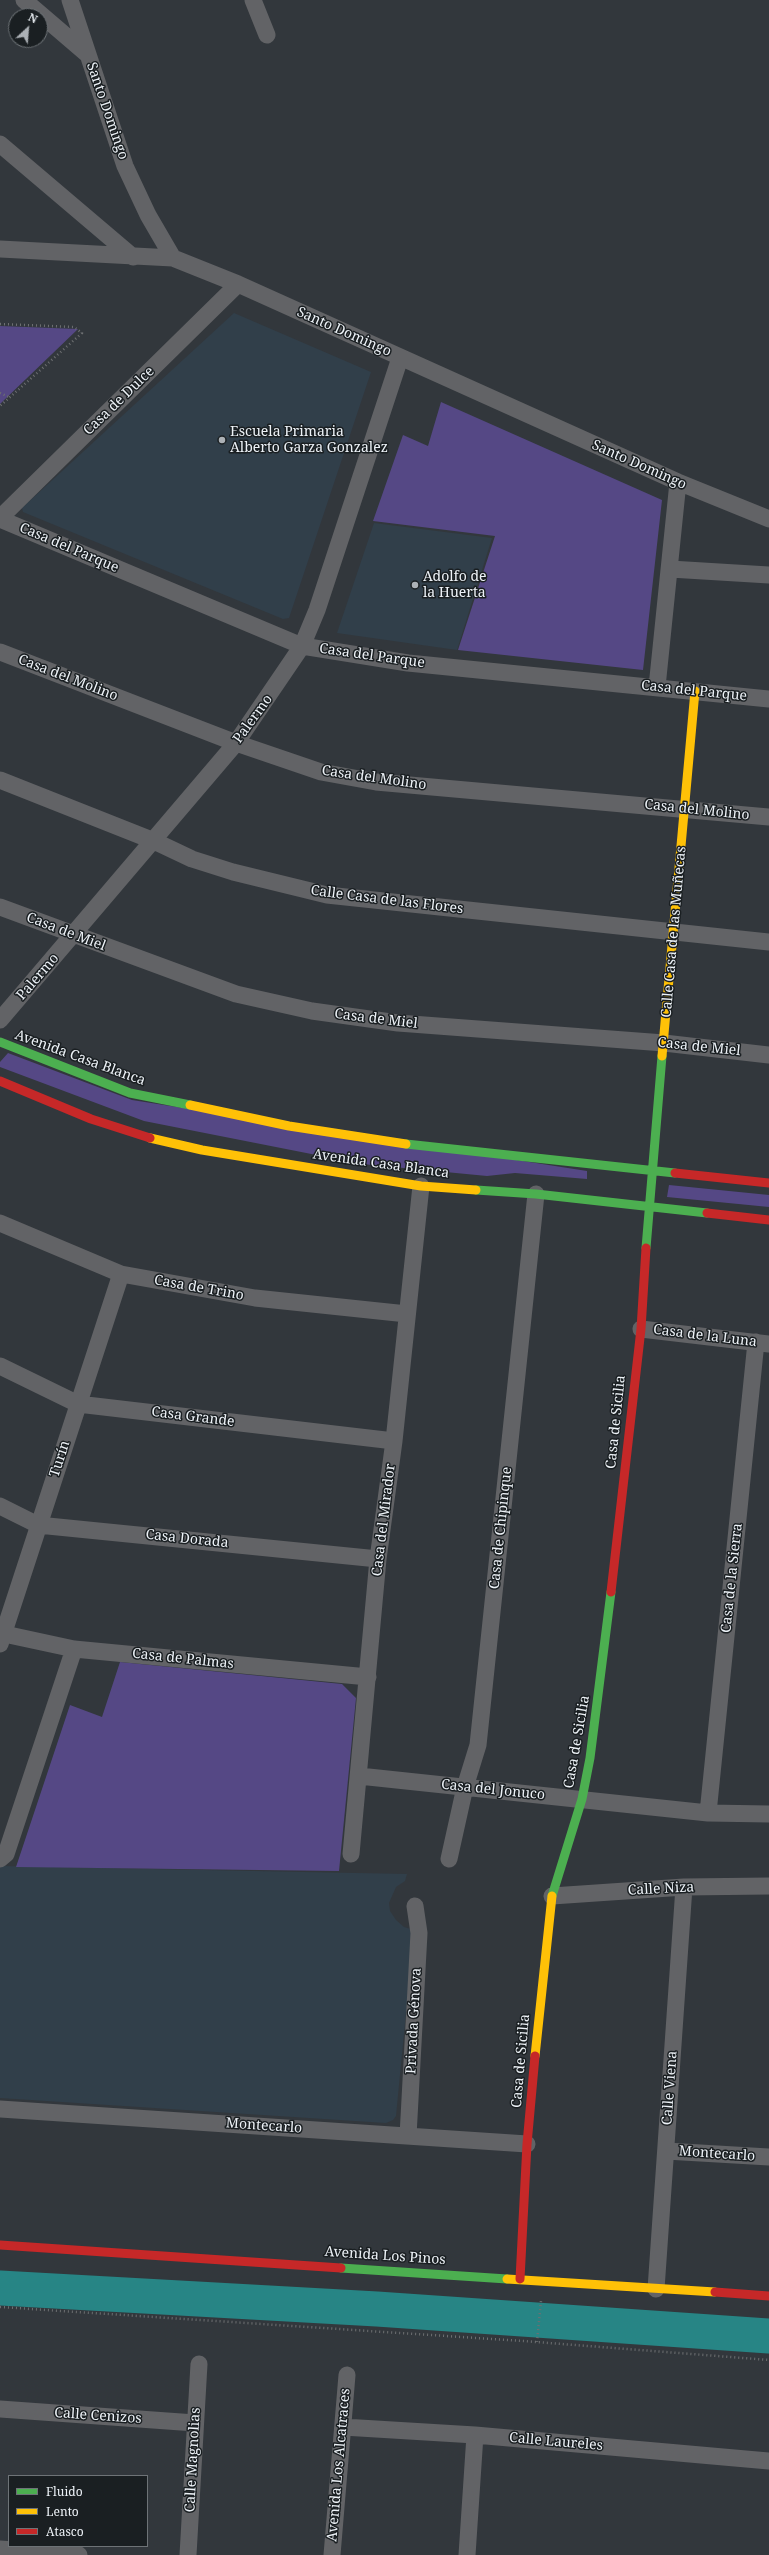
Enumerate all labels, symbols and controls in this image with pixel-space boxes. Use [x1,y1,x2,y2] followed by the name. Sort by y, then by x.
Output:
[8,8,48,48] north arrow
[26,9,40,26] text: N
[82,60,132,162] street label: Santo Domingo
[294,304,394,360] street label: Santo Domingo
[80,363,158,439] street label: Casa de Dulce
[230,424,388,456] place label: Escuela Primaria Alberto Garza Gonzalez
[217,435,227,445] marker: Escuela Primaria Alberto Garza Gonzalez
[589,437,689,493] street label: Santo Domingo
[17,520,121,576] street label: Casa del Parque
[423,569,487,602] place label: Adolfo de la Huerta
[410,580,420,590] marker: Adolfo de la Huerta
[318,640,426,672] street label: Casa del Parque
[16,651,120,705] street label: Casa del Molino
[640,677,748,705] street label: Casa del Parque
[230,691,276,747] street label: Palermo
[321,762,427,794] street label: Casa del Molino
[644,796,750,824] street label: Casa del Molino
[658,846,690,1018] street label: Calle Casa de las Muñecas
[310,882,464,918] street label: Calle Casa de las Flores
[24,909,108,955] street label: Casa de Miel
[13,950,63,1004] street label: Palermo
[334,1006,418,1032] street label: Casa de Miel
[12,1027,148,1089] street label: Avenida Casa Blanca
[657,1034,741,1060] street label: Casa de Miel
[312,1146,450,1182] street label: Avenida Casa Blanca
[153,1272,245,1304] street label: Casa de Trino
[652,1321,758,1351] street label: Casa de la Luna
[603,1374,629,1470] street label: Casa de Sicilia
[150,1404,236,1430] street label: Casa Grande
[46,1439,74,1479] street label: Turín
[369,1463,399,1577] street label: Casa del Mirador
[486,1466,516,1590] street label: Casa de Chipinque
[718,1522,746,1634] street label: Casa de la Sierra
[145,1526,229,1552] street label: Casa Dorada
[131,1645,235,1673] street label: Casa de Palmas
[561,1694,593,1790] street label: Casa de Sicilia
[440,1776,546,1804] street label: Casa del Jonuco
[627,1879,695,1899] street label: Calle Niza
[403,1968,425,2074] street label: Privada Génova
[509,2013,533,2109] street label: Casa de Sicilia
[659,2050,681,2126] street label: Calle Viena
[225,2115,303,2137] street label: Montecarlo
[678,2143,756,2165] street label: Montecarlo
[324,2243,446,2269] street label: Avenida Los Pinos
[324,2388,354,2542] street label: Avenida Los Alcatraces
[54,2405,142,2427] street label: Calle Cenizos
[182,2407,204,2513] street label: Calle Magnolias
[508,2430,604,2454] street label: Calle Laureles
[8,2475,148,2547] legend
[46,2483,83,2500] text: Fluido
[46,2503,79,2520] text: Lento
[46,2523,84,2540] text: Atasco

